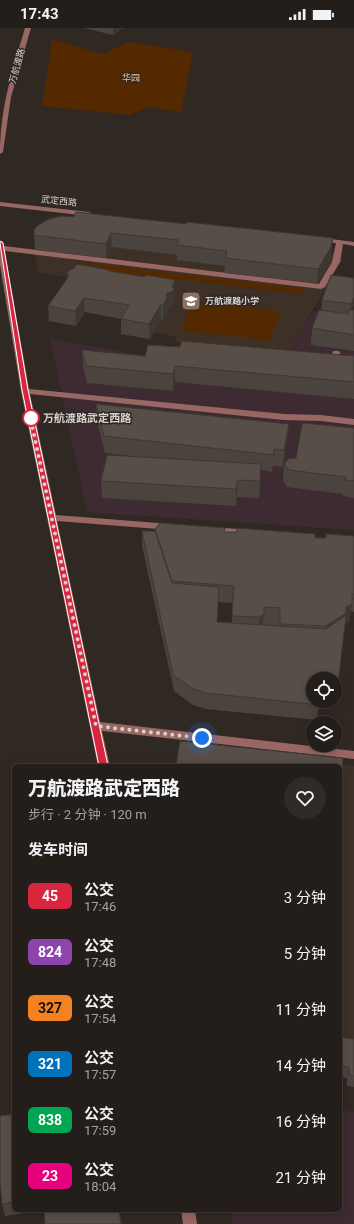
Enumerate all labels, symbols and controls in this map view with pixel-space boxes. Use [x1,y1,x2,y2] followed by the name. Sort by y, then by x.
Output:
[20,5,59,23] text: 17:43
[7,47,27,85] street label: 万航渡路
[122,72,140,83] park label: 华园
[41,194,77,208] street label: 武定西路
[180,290,202,312] school or university icon: 万航渡路小学
[205,296,259,306] place label: 万航渡路小学
[22,409,40,427] marker: 万航渡路武定西路
[43,412,132,425] place label: 万航渡路武定西路
[306,672,342,752] map controls
[306,672,342,708] button: locate
[306,716,342,752] button: layers
[192,728,212,748] your location
[28,777,180,800] text: 万航渡路武定西路
[284,777,326,819] button: heart
[28,807,147,822] text: 步行 · 2 分钟 · 120 m
[28,841,88,859] text: 发车时间
[84,881,114,899] text: 公交
[42,888,58,904] text: 45
[284,889,326,907] text: 3 分钟
[84,899,116,914] text: 17:46
[84,937,114,955] text: 公交
[38,944,62,960] text: 824
[284,945,326,963] text: 5 分钟
[84,955,116,970] text: 17:48
[84,993,114,1011] text: 公交
[38,1000,62,1016] text: 327
[275,1001,326,1019] text: 11 分钟
[84,1011,116,1026] text: 17:54
[84,1049,114,1067] text: 公交
[38,1056,62,1072] text: 321
[275,1057,326,1075] text: 14 分钟
[84,1067,116,1082] text: 17:57
[84,1105,114,1123] text: 公交
[38,1112,62,1128] text: 838
[275,1113,326,1131] text: 16 分钟
[84,1123,116,1138] text: 17:59
[84,1161,114,1179] text: 公交
[42,1168,58,1184] text: 23
[275,1169,326,1187] text: 21 分钟
[84,1179,116,1194] text: 18:04

